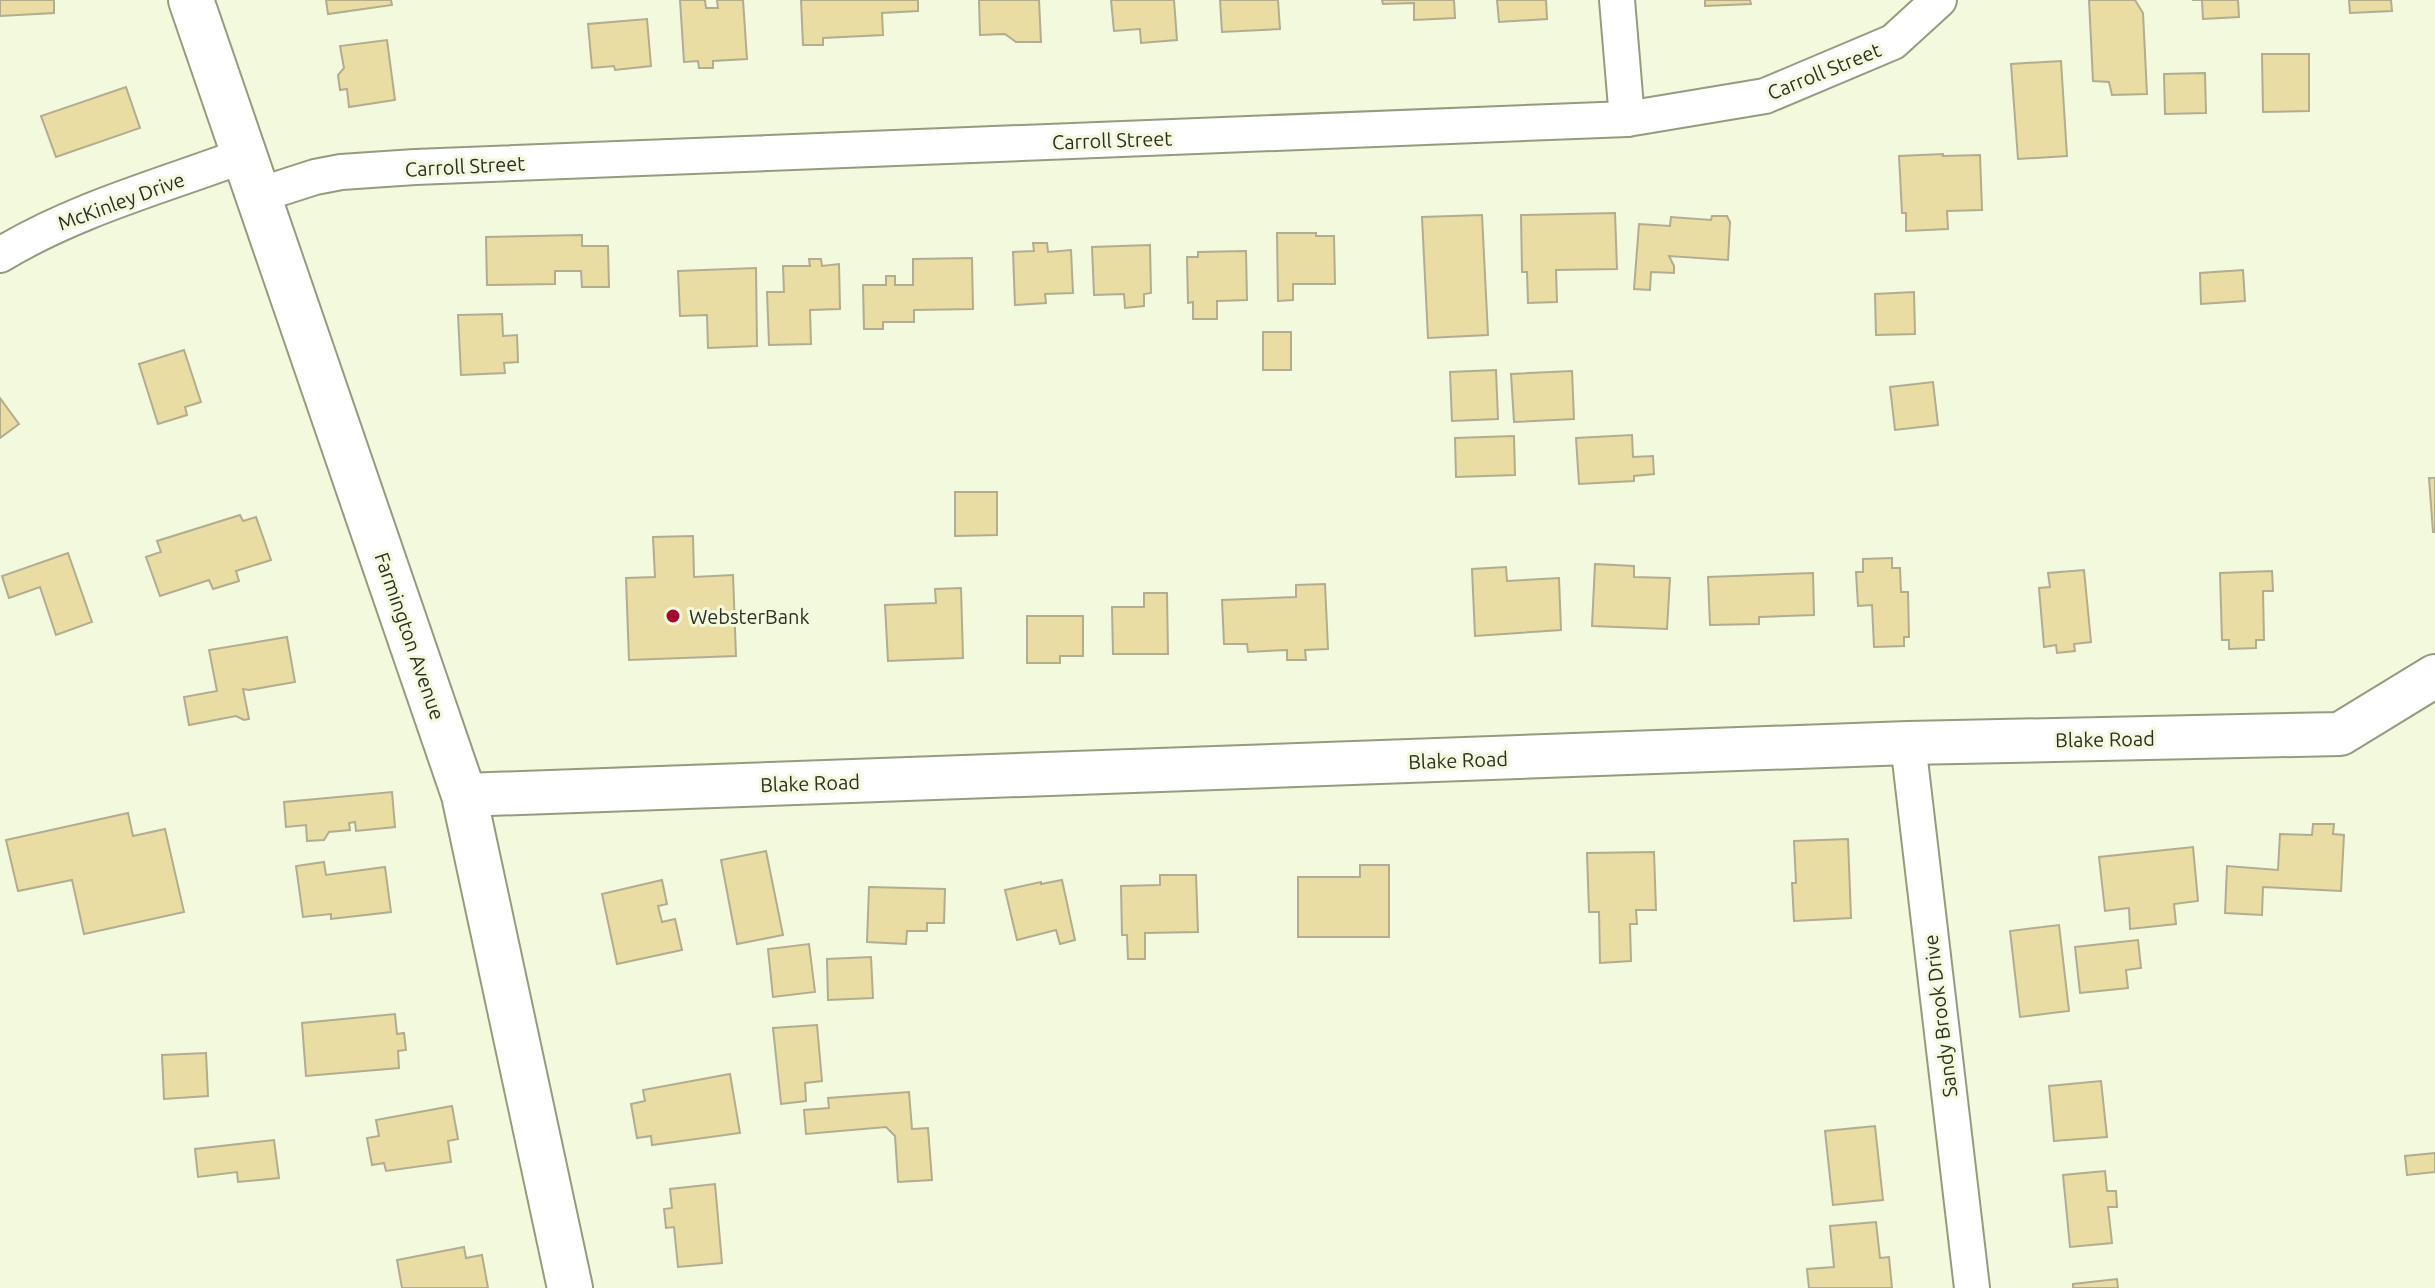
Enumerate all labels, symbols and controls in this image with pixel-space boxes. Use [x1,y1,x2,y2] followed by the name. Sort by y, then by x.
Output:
[1764,38,1884,104] street label: Carroll Street
[1051,126,1173,154] street label: Carroll Street
[404,151,526,181] street label: Carroll Street
[54,167,188,235] street label: McKinley Drive
[371,549,449,723] street label: Farmington Avenue
[689,605,810,628] place label: WebsterBank
[664,607,682,625] marker: WebsterBank
[2055,727,2155,751] street label: Blake Road
[1408,747,1508,773] street label: Blake Road
[760,770,860,796] street label: Blake Road
[1919,933,1961,1099] street label: Sandy Brook Drive

